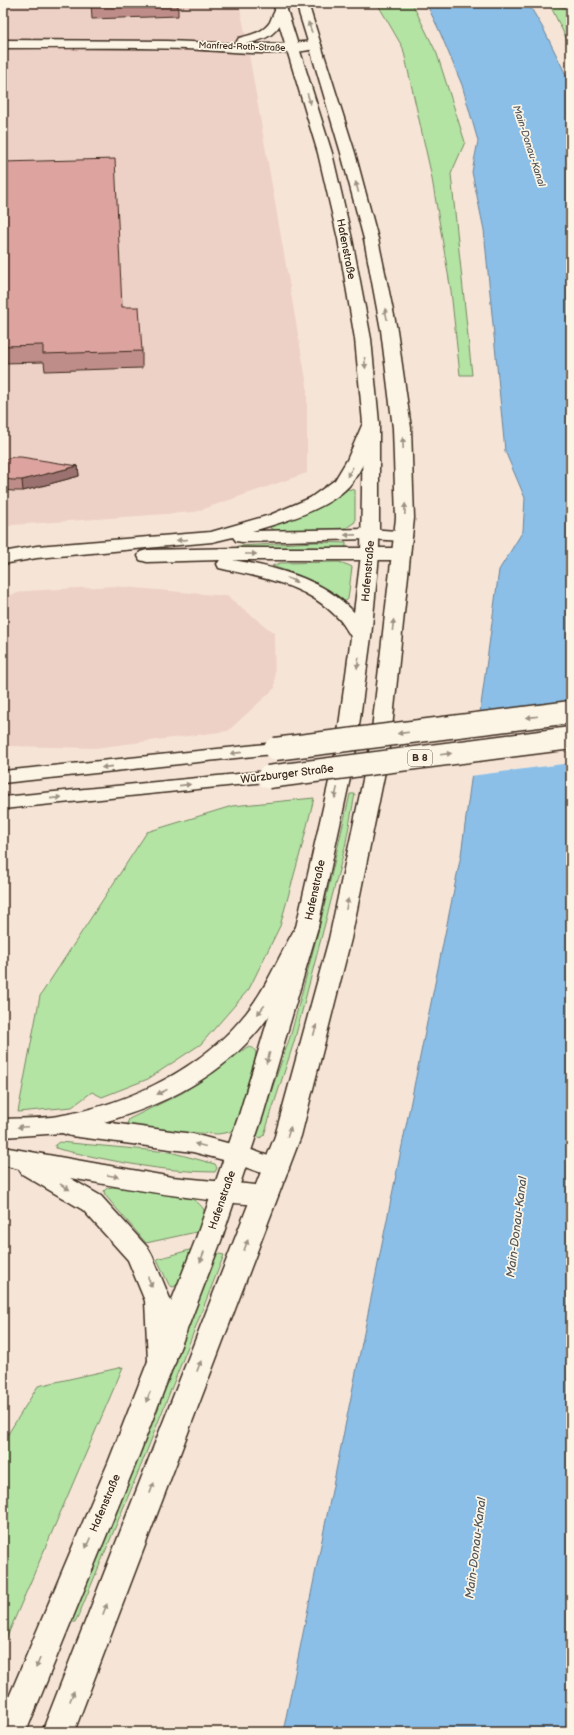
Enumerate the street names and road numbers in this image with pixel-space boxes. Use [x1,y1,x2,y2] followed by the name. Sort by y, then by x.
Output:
[198,40,286,54] street label: Manfred-Roth-Straße
[334,218,358,281] street label: Hafenstraße
[359,539,377,602] street label: Hafenstraße
[408,750,432,766] road number: B 8
[240,762,335,786] street label: Würzburger Straße
[302,858,328,921] street label: Hafenstraße
[206,1168,238,1231] street label: Hafenstraße
[87,1472,123,1534] street label: Hafenstraße

